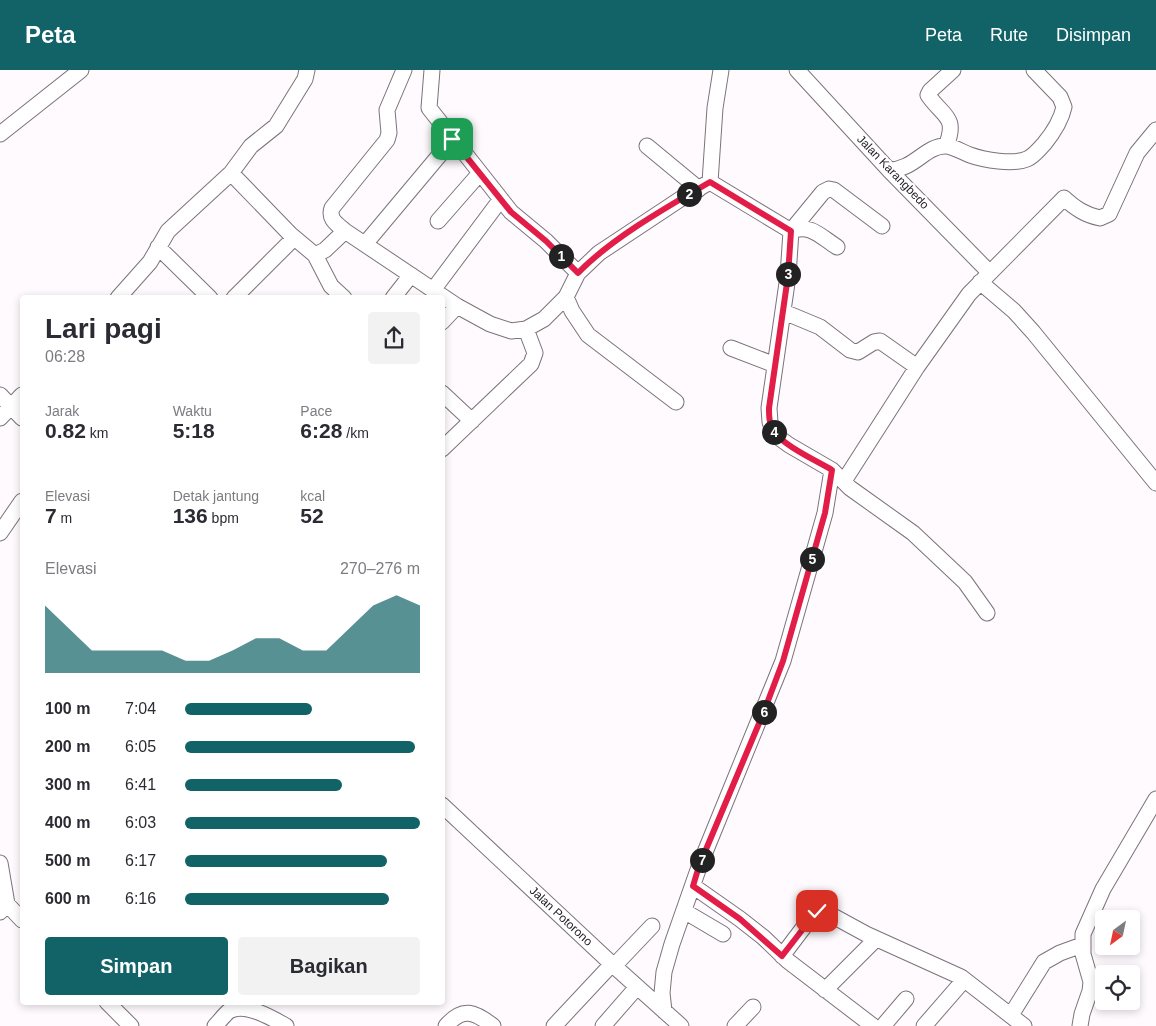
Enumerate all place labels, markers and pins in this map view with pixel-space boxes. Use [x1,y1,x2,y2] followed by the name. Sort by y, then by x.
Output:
[431,118,473,160] pin
[676,182,702,206] pin: 2
[548,244,574,268] pin: 1
[776,262,800,286] pin: 3
[762,420,786,444] pin: 4
[800,546,824,572] pin: 5
[752,700,776,724] pin: 6
[690,848,714,872] pin: 7
[796,890,838,932] pin

